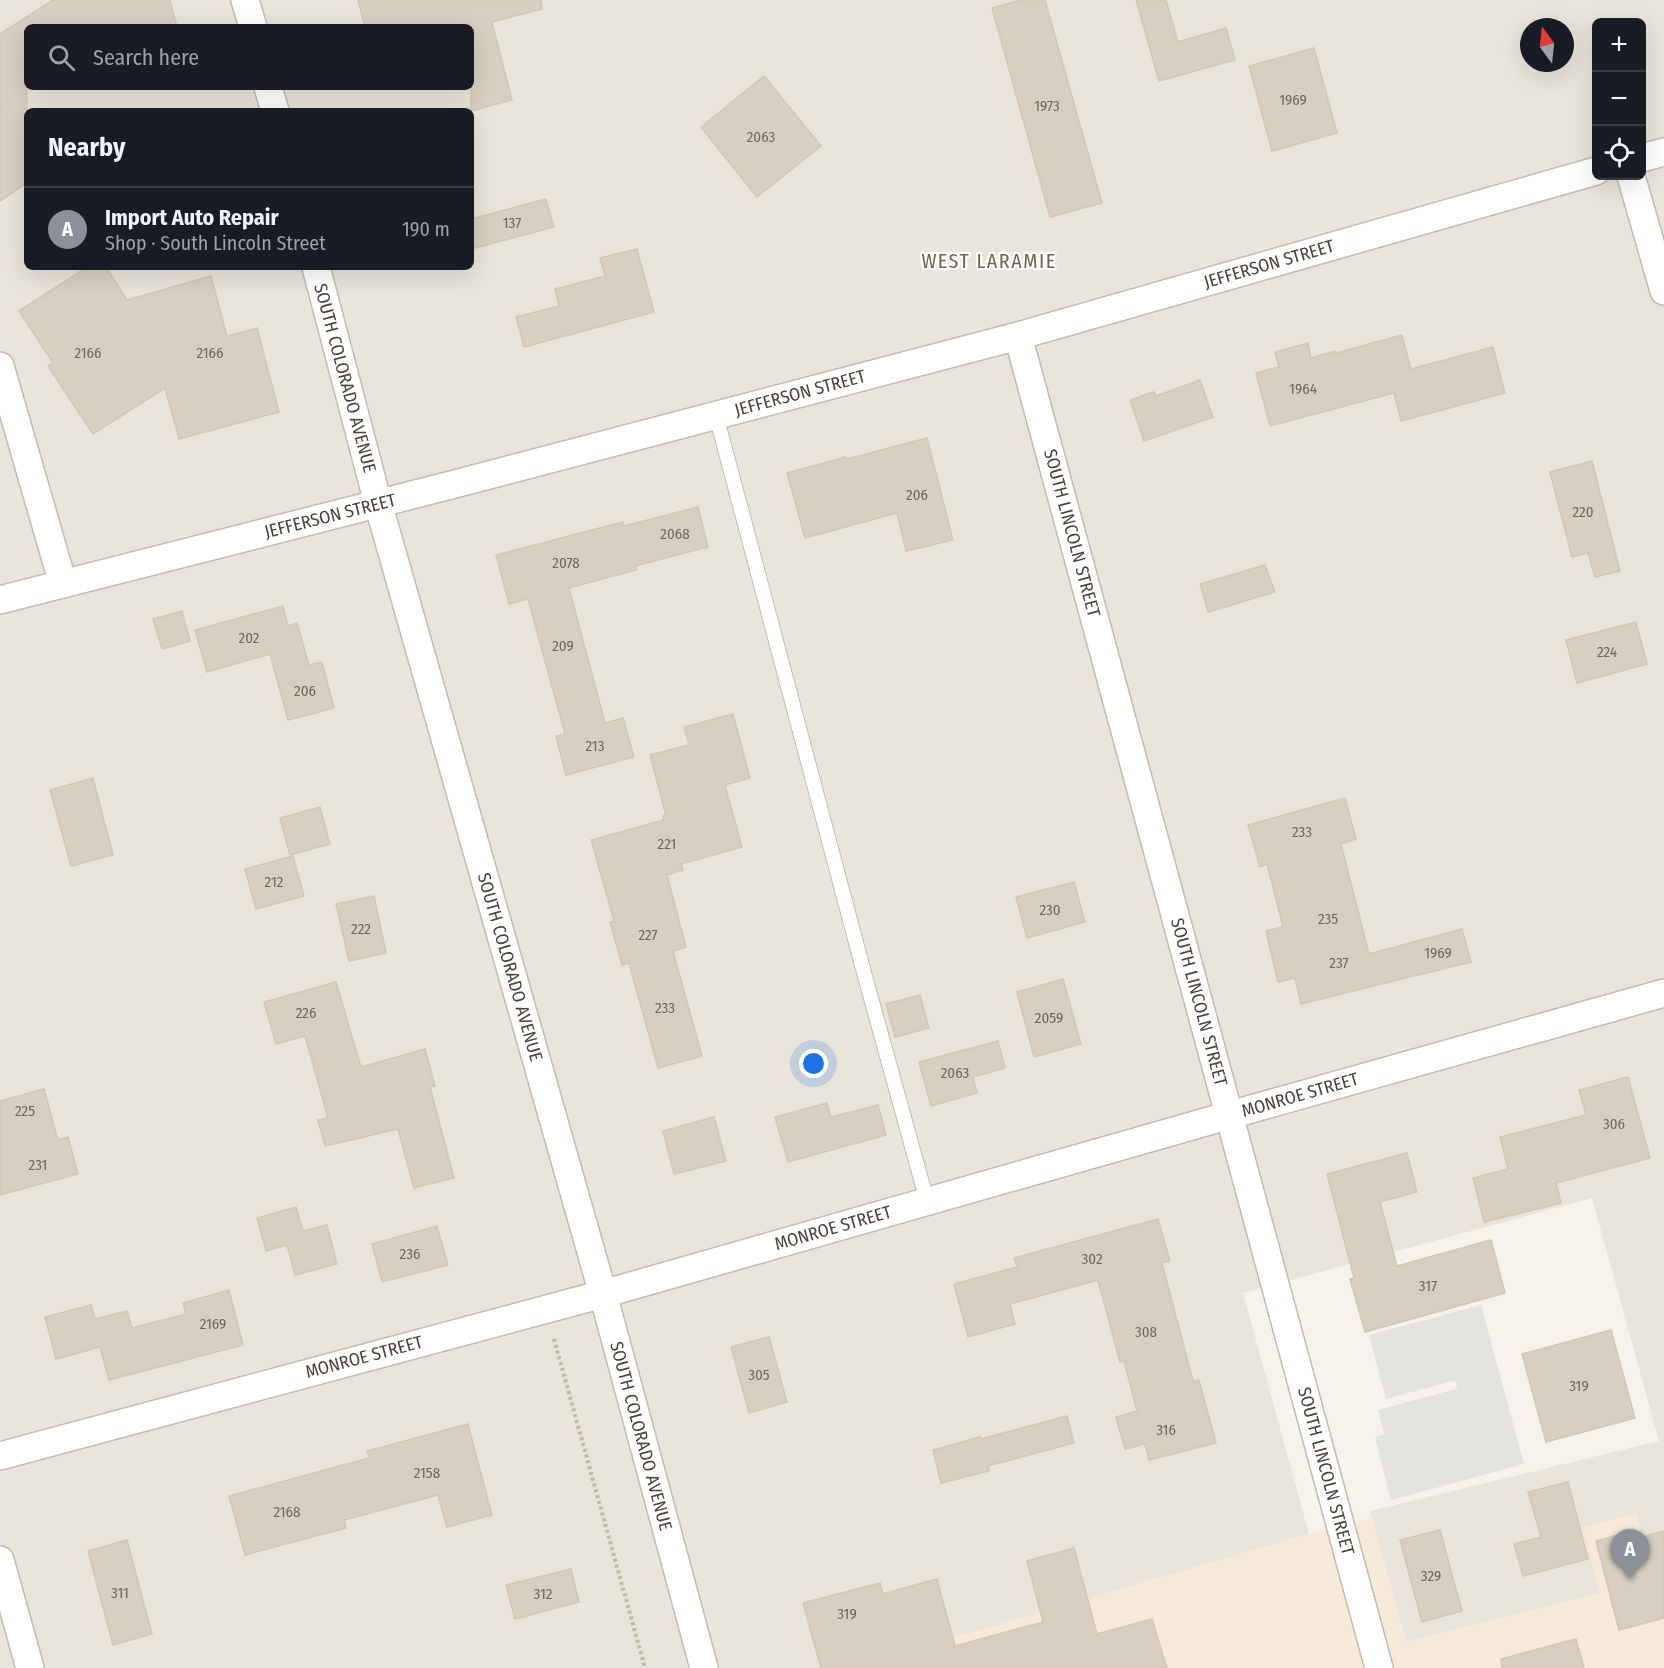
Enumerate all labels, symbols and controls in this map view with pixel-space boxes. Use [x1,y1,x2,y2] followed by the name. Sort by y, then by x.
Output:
[1520,18,1574,72] north arrow
[1592,18,1646,180] map controls
[1592,18,1646,72] button: +
[24,24,474,90] search box
[45,41,78,74] icon: search
[93,44,199,71] text: Search here
[1592,72,1646,126] button: −
[1279,91,1307,109] house number: 1969
[1034,97,1060,115] house number: 1973
[1592,126,1646,180] button: locate
[747,128,775,146] house number: 2063
[48,132,125,163] text: Nearby
[105,204,278,231] text: Import Auto Repair
[503,214,521,232] house number: 137
[62,217,73,241] text: A
[402,217,450,241] text: 190 m
[105,231,326,255] text: Shop · South Lincoln Street
[1201,235,1337,293] street label: JEFFERSON STREET
[921,249,1057,273] district label: WEST LARAMIE
[309,281,381,475] street label: SOUTH COLORADO AVENUE
[74,344,102,362] house number: 2166
[196,344,224,362] house number: 2166
[732,365,868,421] street label: JEFFERSON STREET
[1289,380,1317,398] house number: 1964
[1039,447,1105,620] street label: SOUTH LINCOLN STREET
[906,486,928,504] house number: 206
[262,489,399,543] street label: JEFFERSON STREET
[1572,503,1594,521] house number: 220
[660,525,690,543] house number: 2068
[552,554,580,572] house number: 2078
[239,629,260,647] house number: 202
[552,637,574,655] house number: 209
[1597,643,1617,661] house number: 224
[294,682,316,700] house number: 206
[586,737,605,755] house number: 213
[1292,823,1312,841] house number: 233
[658,835,676,853] house number: 221
[473,870,547,1064] street label: SOUTH COLORADO AVENUE
[265,873,284,891] house number: 212
[1039,901,1061,919] house number: 230
[1318,910,1338,928] house number: 235
[1166,916,1232,1089] street label: SOUTH LINCOLN STREET
[351,920,371,938] house number: 222
[638,926,658,944] house number: 227
[1424,944,1452,962] house number: 1969
[1329,954,1349,972] house number: 237
[655,999,675,1017] house number: 233
[296,1004,316,1022] house number: 226
[1035,1009,1063,1027] house number: 2059
[799,1049,828,1078] your location
[941,1064,969,1082] house number: 2063
[1239,1068,1362,1122] street label: MONROE STREET
[15,1102,35,1120] house number: 225
[1603,1115,1625,1133] house number: 306
[29,1156,47,1174] house number: 231
[772,1201,895,1255] street label: MONROE STREET
[400,1245,420,1263] house number: 236
[1081,1250,1103,1268] house number: 302
[1419,1277,1437,1295] house number: 317
[200,1315,226,1333] house number: 2169
[1135,1323,1157,1341] house number: 308
[303,1331,426,1383] street label: MONROE STREET
[605,1339,677,1533] street label: SOUTH COLORADO AVENUE
[748,1366,770,1384] house number: 305
[1569,1377,1589,1395] house number: 319
[1293,1385,1359,1558] street label: SOUTH LINCOLN STREET
[1156,1421,1176,1439] house number: 316
[414,1464,440,1482] house number: 2158
[273,1503,301,1521] house number: 2168
[1610,1530,1650,1579] pin: A
[1421,1567,1441,1585] house number: 329
[111,1584,129,1602] house number: 311
[534,1585,553,1603] house number: 312
[837,1605,857,1623] house number: 319

